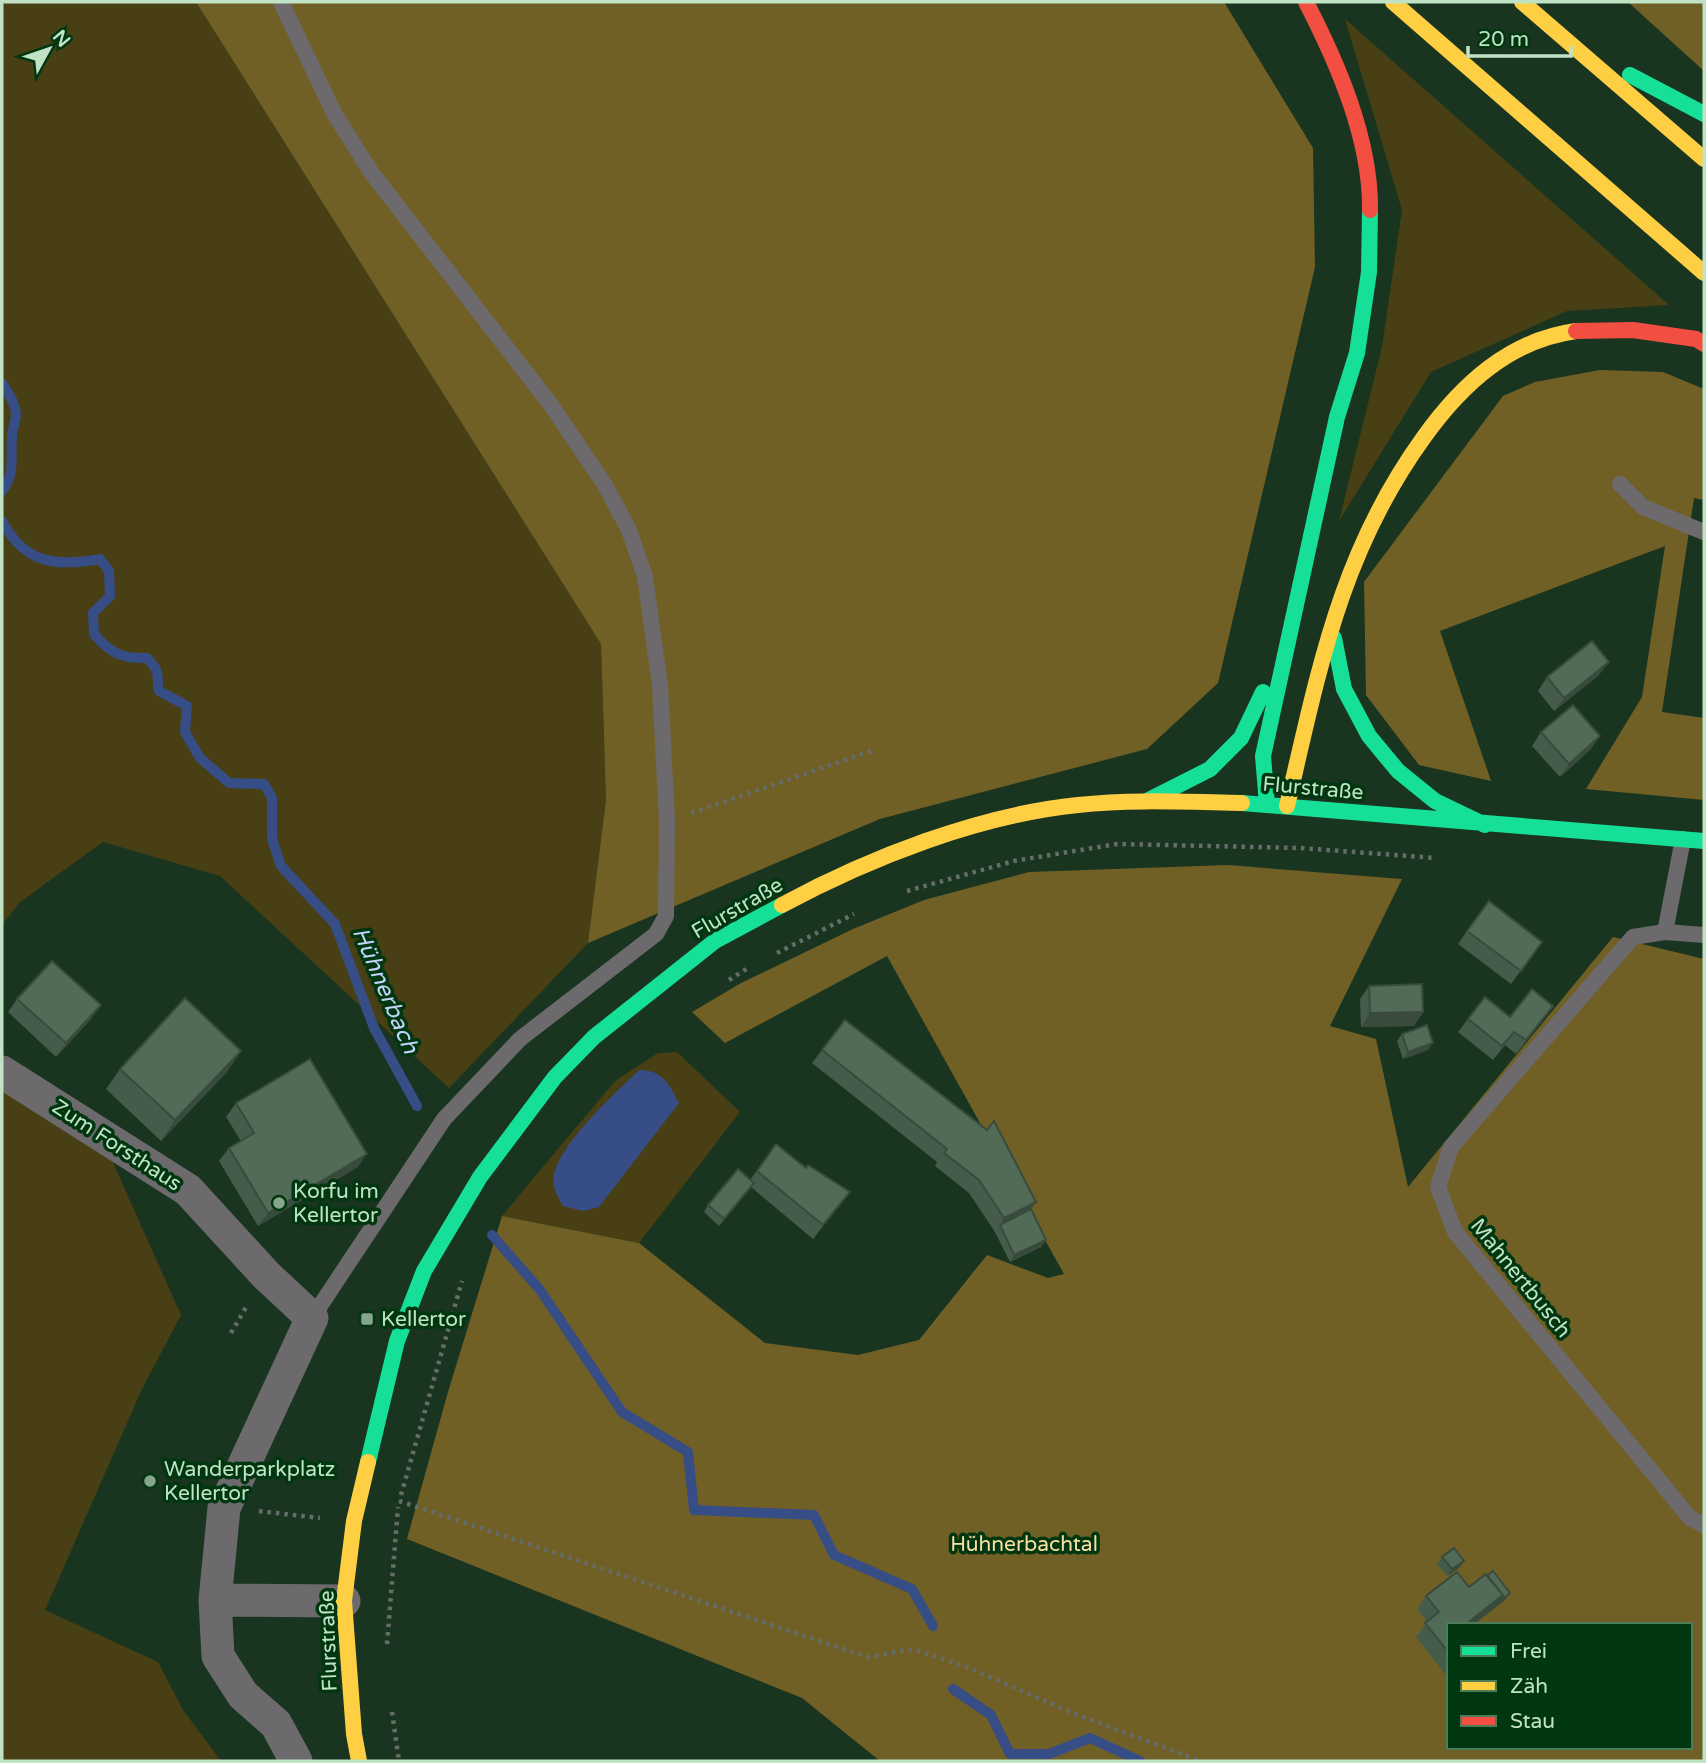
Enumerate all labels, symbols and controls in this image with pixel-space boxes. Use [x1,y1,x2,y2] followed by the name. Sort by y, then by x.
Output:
[14,14,84,84] north arrow
[1468,14,1571,58] scale bar
[48,26,75,52] text: N
[1478,27,1529,52] text: 20 m
[1261,772,1365,805] street label: Flurstraße
[687,872,787,945] street label: Flurstraße
[346,923,425,1059] water label: Hühnerbach
[47,1094,186,1196] street label: Zum Forsthaus
[293,1179,379,1228] place label: Korfu im Kellertor
[271,1195,287,1211] marker: Korfu im Kellertor
[1465,1214,1576,1343] street label: Mahnertbusch
[381,1307,466,1332] place label: Kellertor
[359,1311,375,1327] marker: Kellertor
[164,1457,335,1506] place label: Wanderparkplatz Kellertor
[142,1473,158,1489] marker: Wanderparkplatz Kellertor
[950,1532,1098,1557] park label: Hühnerbachtal
[314,1590,343,1692] street label: Flurstraße
[1447,1623,1692,1749] legend
[1510,1639,1547,1664] text: Frei
[1510,1674,1548,1699] text: Zäh
[1510,1709,1555,1734] text: Stau

